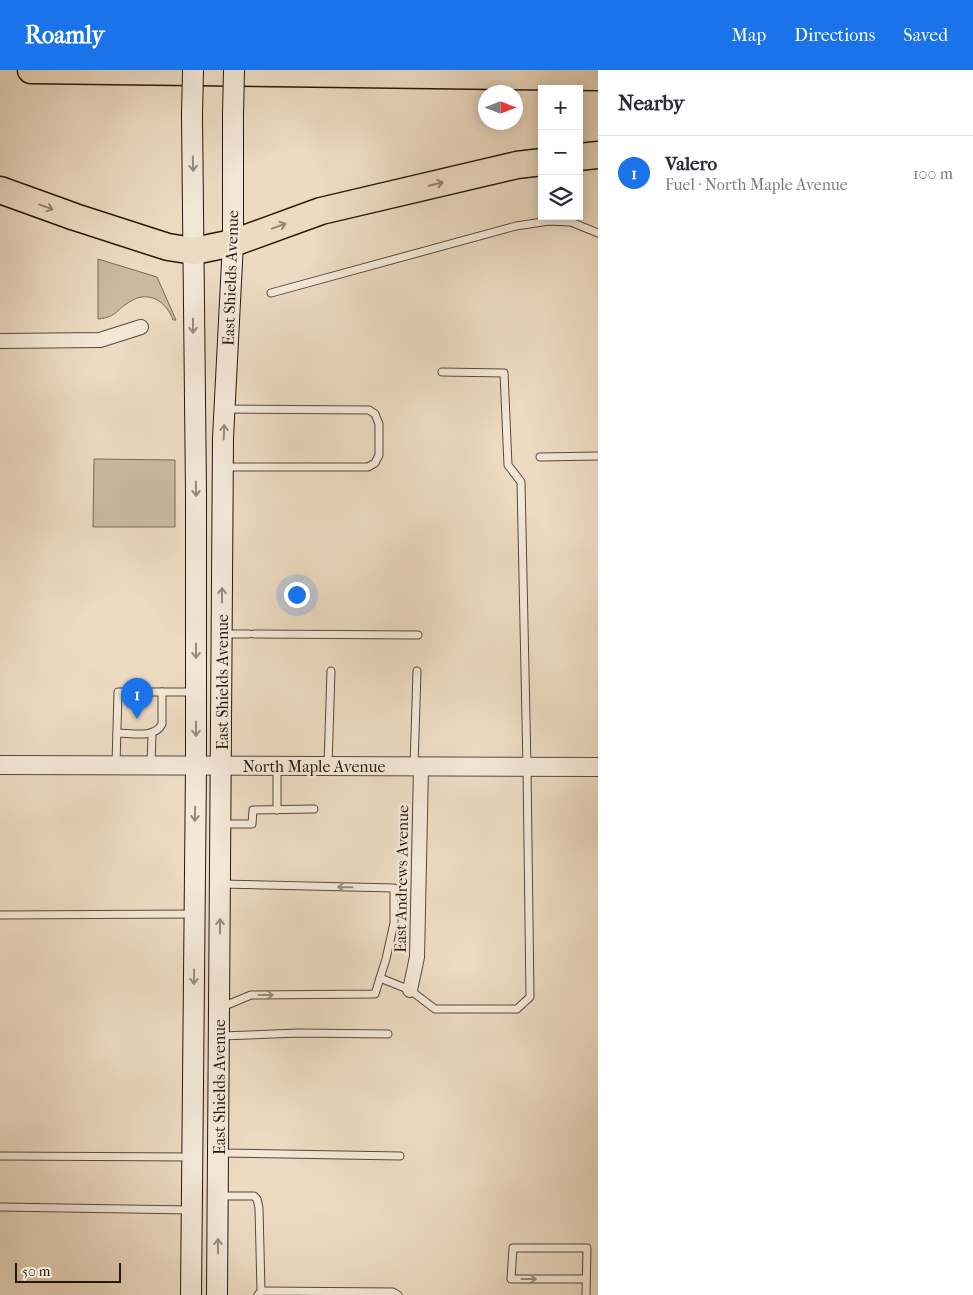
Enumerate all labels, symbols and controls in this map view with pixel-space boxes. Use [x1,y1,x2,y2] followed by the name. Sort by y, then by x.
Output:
[25,21,104,49] text: Roamly
[732,25,766,46] text: Map
[794,25,875,46] text: Directions
[903,25,948,46] text: Saved
[478,85,523,130] north arrow
[538,85,583,220] map controls
[538,85,583,130] button: +
[618,91,684,115] text: Nearby
[538,130,583,175] button: −
[665,153,717,175] text: Valero
[188,156,198,172] one-way arrow
[631,164,637,183] text: 1
[913,164,953,183] text: 100 m
[538,175,583,220] button: layers
[665,175,848,194] text: Fuel · North Maple Avenue
[427,179,443,188] one-way arrow
[38,203,53,212] one-way arrow
[219,210,242,346] street label: East Shields Avenue
[271,221,286,230] one-way arrow
[188,318,198,334] one-way arrow
[219,424,228,440] one-way arrow
[191,480,201,497] one-way arrow
[284,582,310,608] your location
[217,587,227,603] one-way arrow
[213,614,232,750] street label: East Shields Avenue
[191,643,201,659] one-way arrow
[121,678,153,719] pin: 1
[191,720,201,737] one-way arrow
[243,757,385,776] street label: North Maple Avenue
[391,805,412,953] street label: East Andrews Avenue
[191,806,200,822] one-way arrow
[337,882,353,891] one-way arrow
[215,919,225,935] one-way arrow
[189,968,199,985] one-way arrow
[257,990,273,1000] one-way arrow
[210,1019,229,1155] street label: East Shields Avenue
[213,1239,223,1255] one-way arrow
[15,1260,121,1283] scale bar
[22,1263,50,1280] text: 50 m
[520,1274,537,1284] one-way arrow

